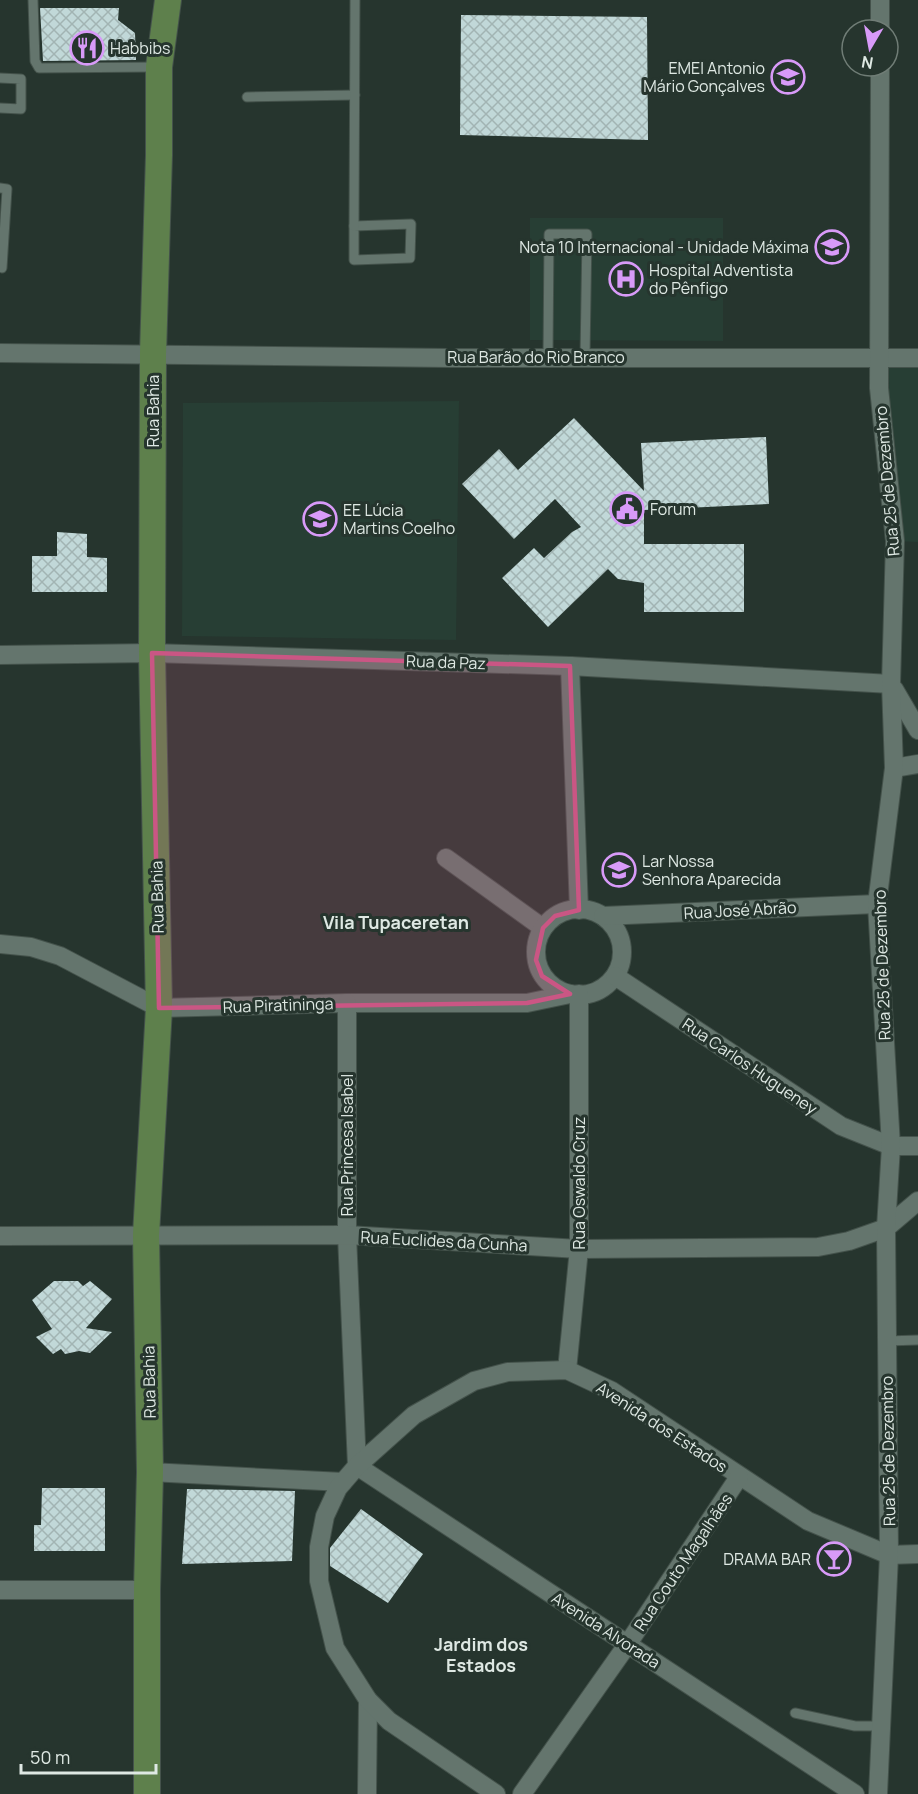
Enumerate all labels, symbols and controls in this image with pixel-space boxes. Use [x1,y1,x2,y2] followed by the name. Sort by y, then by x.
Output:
[840,18,900,78] north arrow
[69,30,105,66] restaurant icon: Habbibs
[110,37,170,59] place label: Habbibs
[860,51,875,75] text: N
[643,57,765,97] place label: EMEI Antonio Mário Gonçalves
[770,59,806,95] school or university icon: EMEI Antonio Mário Gonçalves
[814,229,850,265] school or university icon: Nota 10 Internacional - Unidade Máxima
[519,236,809,258] place label: Nota 10 Internacional - Unidade Máxima
[649,259,793,299] place label: Hospital Adventista do Pênfigo
[608,261,644,297] hospital icon: Hospital Adventista do Pênfigo
[447,346,625,368] street label: Rua Barão do Rio Branco
[142,375,164,447] street label: Rua Bahia
[869,405,905,557] street label: Rua 25 de Dezembro
[609,491,645,527] public building icon: Forum
[650,498,696,520] place label: Forum
[343,499,455,539] place label: EE Lúcia Martins Coelho
[302,501,338,537] school or university icon: EE Lúcia Martins Coelho
[406,650,486,674] street label: Rua da Paz
[642,850,781,890] place label: Lar Nossa Senhora Aparecida
[601,852,637,888] school or university icon: Lar Nossa Senhora Aparecida
[145,861,169,933] street label: Rua Bahia
[868,889,896,1041] street label: Rua 25 de Dezembro
[683,896,797,924] street label: Rua José Abrão
[323,910,469,934] district label: Vila Tupaceretan
[222,992,334,1018] street label: Rua Piratininga
[678,1013,822,1120] street label: Rua Carlos Hugueney
[336,1074,358,1216] street label: Rua Princesa Isabel
[568,1116,590,1250] street label: Rua Oswaldo Cruz
[360,1226,528,1256] street label: Rua Euclides da Cunha
[137,1346,161,1418] street label: Rua Bahia
[592,1376,732,1478] street label: Avenida dos Estados
[876,1376,900,1526] street label: Rua 25 de Dezembro
[629,1489,737,1635] street label: Rua Couto Magalhães
[816,1541,852,1577] bar icon: DRAMA BAR
[723,1548,811,1570] place label: DRAMA BAR
[548,1587,664,1673] street label: Avenida Alvorada
[434,1632,528,1677] district label: Jardim dos Estados
[21,1737,156,1775] scale bar
[30,1745,70,1769] text: 50 m

